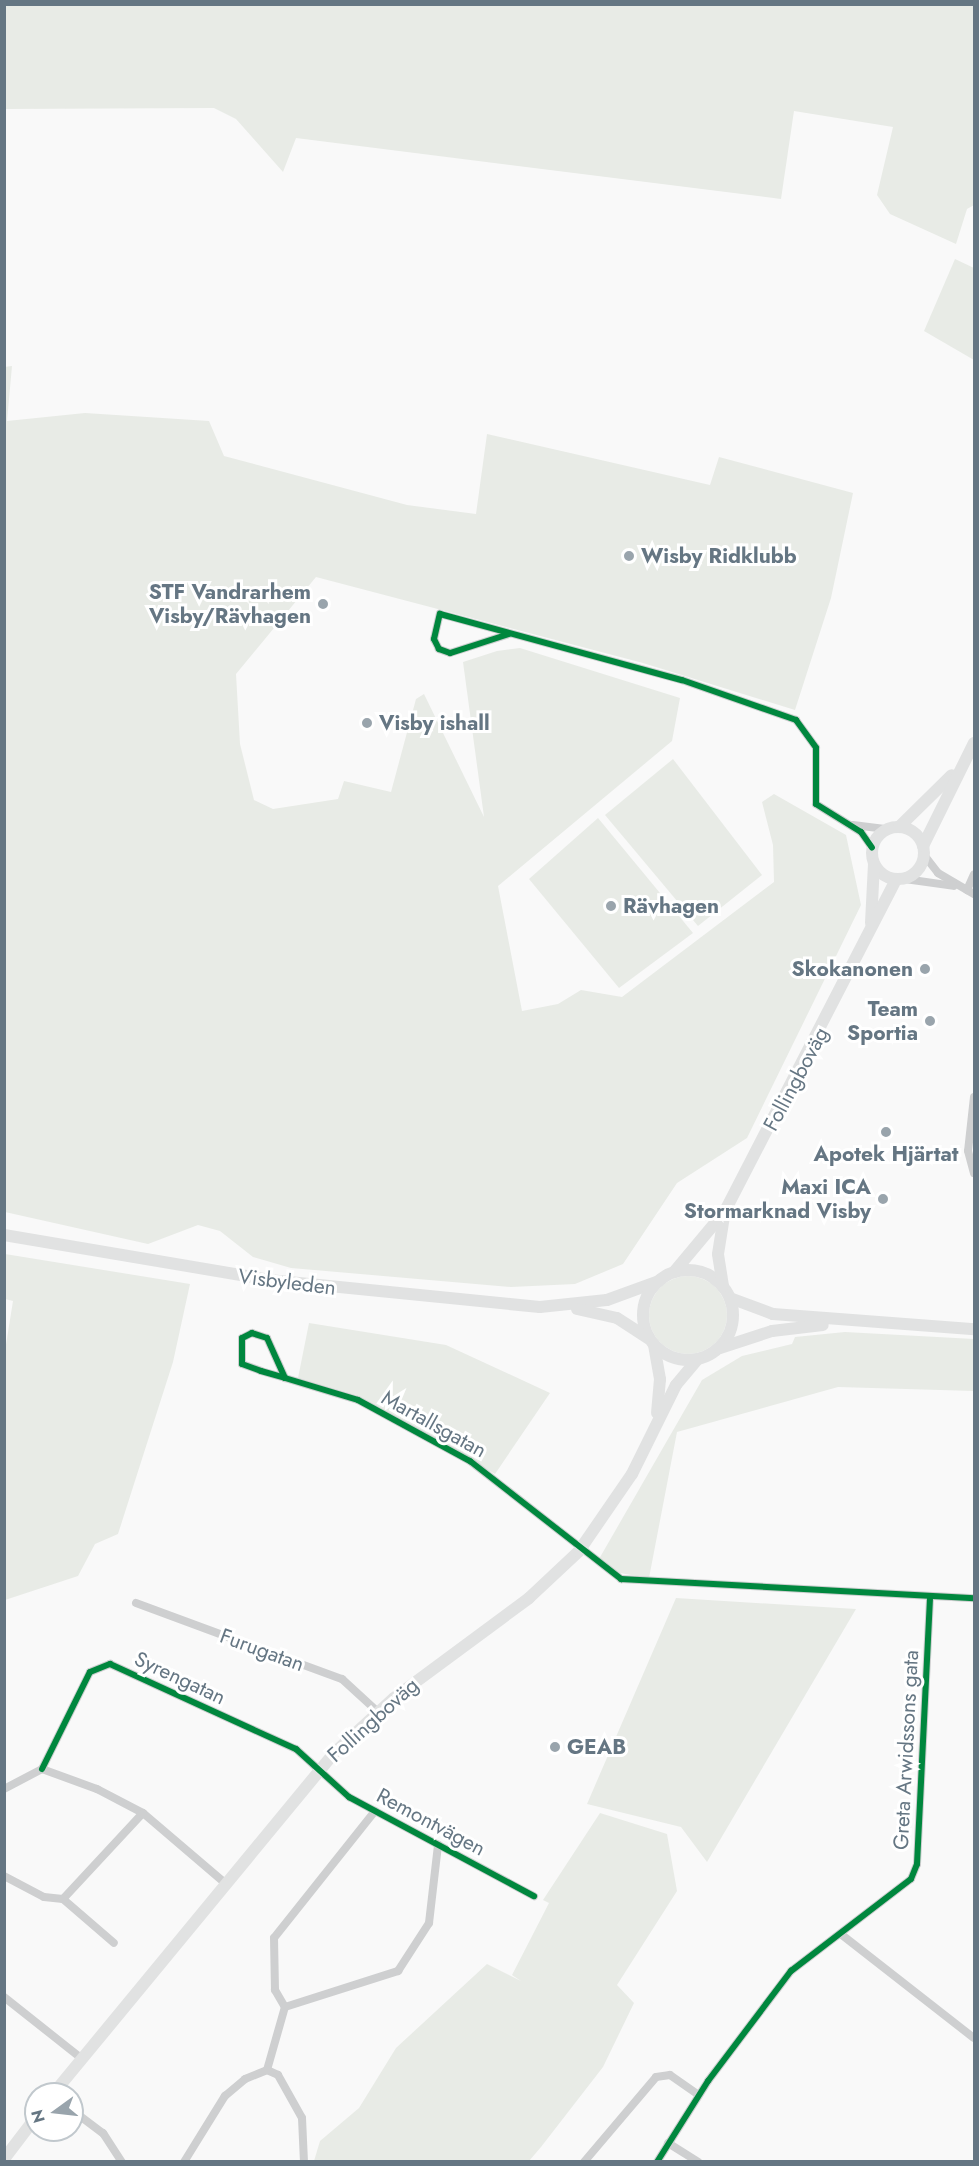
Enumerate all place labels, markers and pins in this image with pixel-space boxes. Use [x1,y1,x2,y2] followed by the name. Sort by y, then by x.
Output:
[641,543,797,569] place label: Wisby Ridklubb
[622,549,636,563] marker: Wisby Ridklubb
[149,579,311,629] place label: STF Vandrarhem Visby/Rävhagen
[316,597,330,611] marker: STF Vandrarhem Visby/Rävhagen
[379,710,490,736] place label: Visby ishall
[360,716,374,730] marker: Visby ishall
[623,893,719,919] place label: Rävhagen
[604,899,618,913] marker: Rävhagen
[792,956,913,982] place label: Skokanonen
[918,962,932,976] marker: Skokanonen
[847,996,918,1046] place label: Team Sportia
[923,1014,937,1028] marker: Team Sportia
[879,1125,893,1139] marker: Apotek Hjärtat
[814,1141,958,1167] place label: Apotek Hjärtat
[684,1174,871,1224] place label: Maxi ICA Stormarknad Visby
[876,1192,890,1206] marker: Maxi ICA Stormarknad Visby
[567,1734,626,1760] place label: GEAB
[548,1740,562,1754] marker: GEAB

